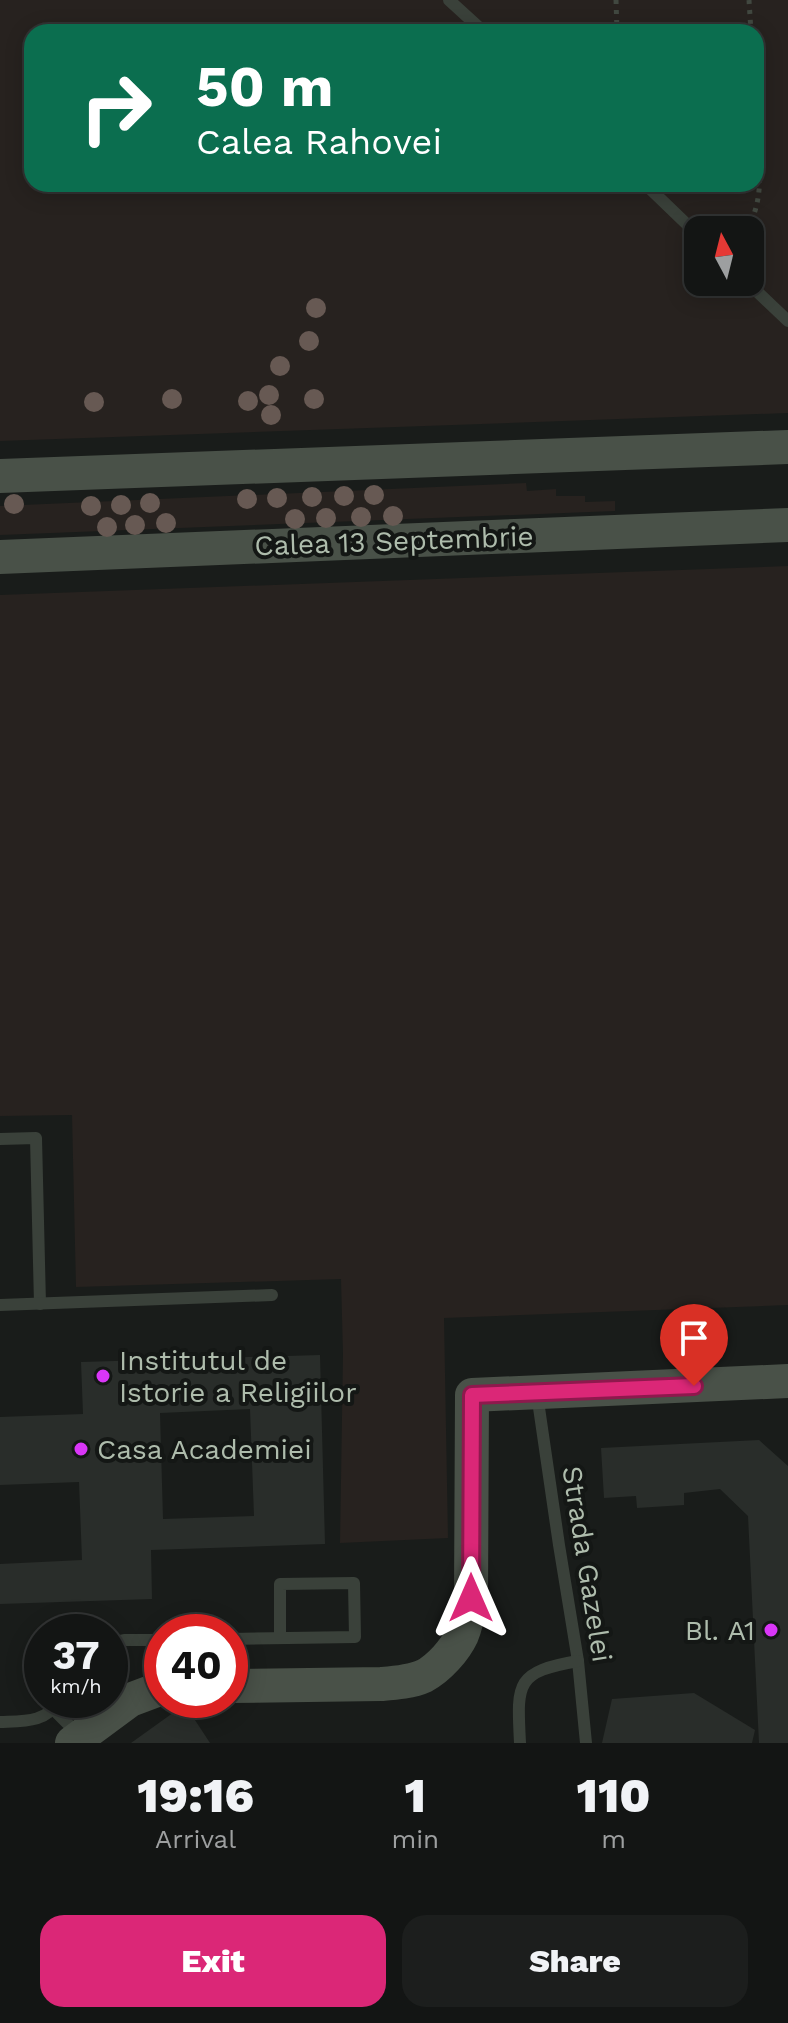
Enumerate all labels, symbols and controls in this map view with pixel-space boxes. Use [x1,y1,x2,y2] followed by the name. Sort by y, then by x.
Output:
[196,54,333,120] text: 50 m
[64,56,168,160] icon: right
[196,121,442,163] text: Calea Rahovei
[684,216,764,296] north arrow
[684,216,764,296] map controls
[254,520,534,562] street label: Calea 13 Septembrie
[660,1304,728,1386] pin
[672,1316,716,1360] icon: arrive
[119,1344,357,1409] place label: Institutul de Istorie a Religiilor
[94,1367,112,1385] marker: Institutul de Istorie a Religiilor
[97,1433,312,1466] place label: Casa Academiei
[72,1440,90,1458] marker: Casa Academiei
[555,1464,619,1664] street label: Strada Gazelei
[429,1556,513,1640] position arrow
[144,1614,248,1718] speed limit sign: 40
[685,1614,755,1647] place label: Bl. A1
[762,1621,780,1639] marker: Bl. A1
[53,1632,99,1679] text: 37
[50,1674,102,1698] text: km/h
[137,1767,254,1824] text: 19:16
[405,1767,426,1824] text: 1
[577,1767,651,1824] text: 110
[155,1824,236,1854] text: Arrival
[391,1824,439,1854] text: min
[601,1824,626,1854] text: m
[40,1915,386,2007] button: Exit
[402,1915,748,2007] button: Share

